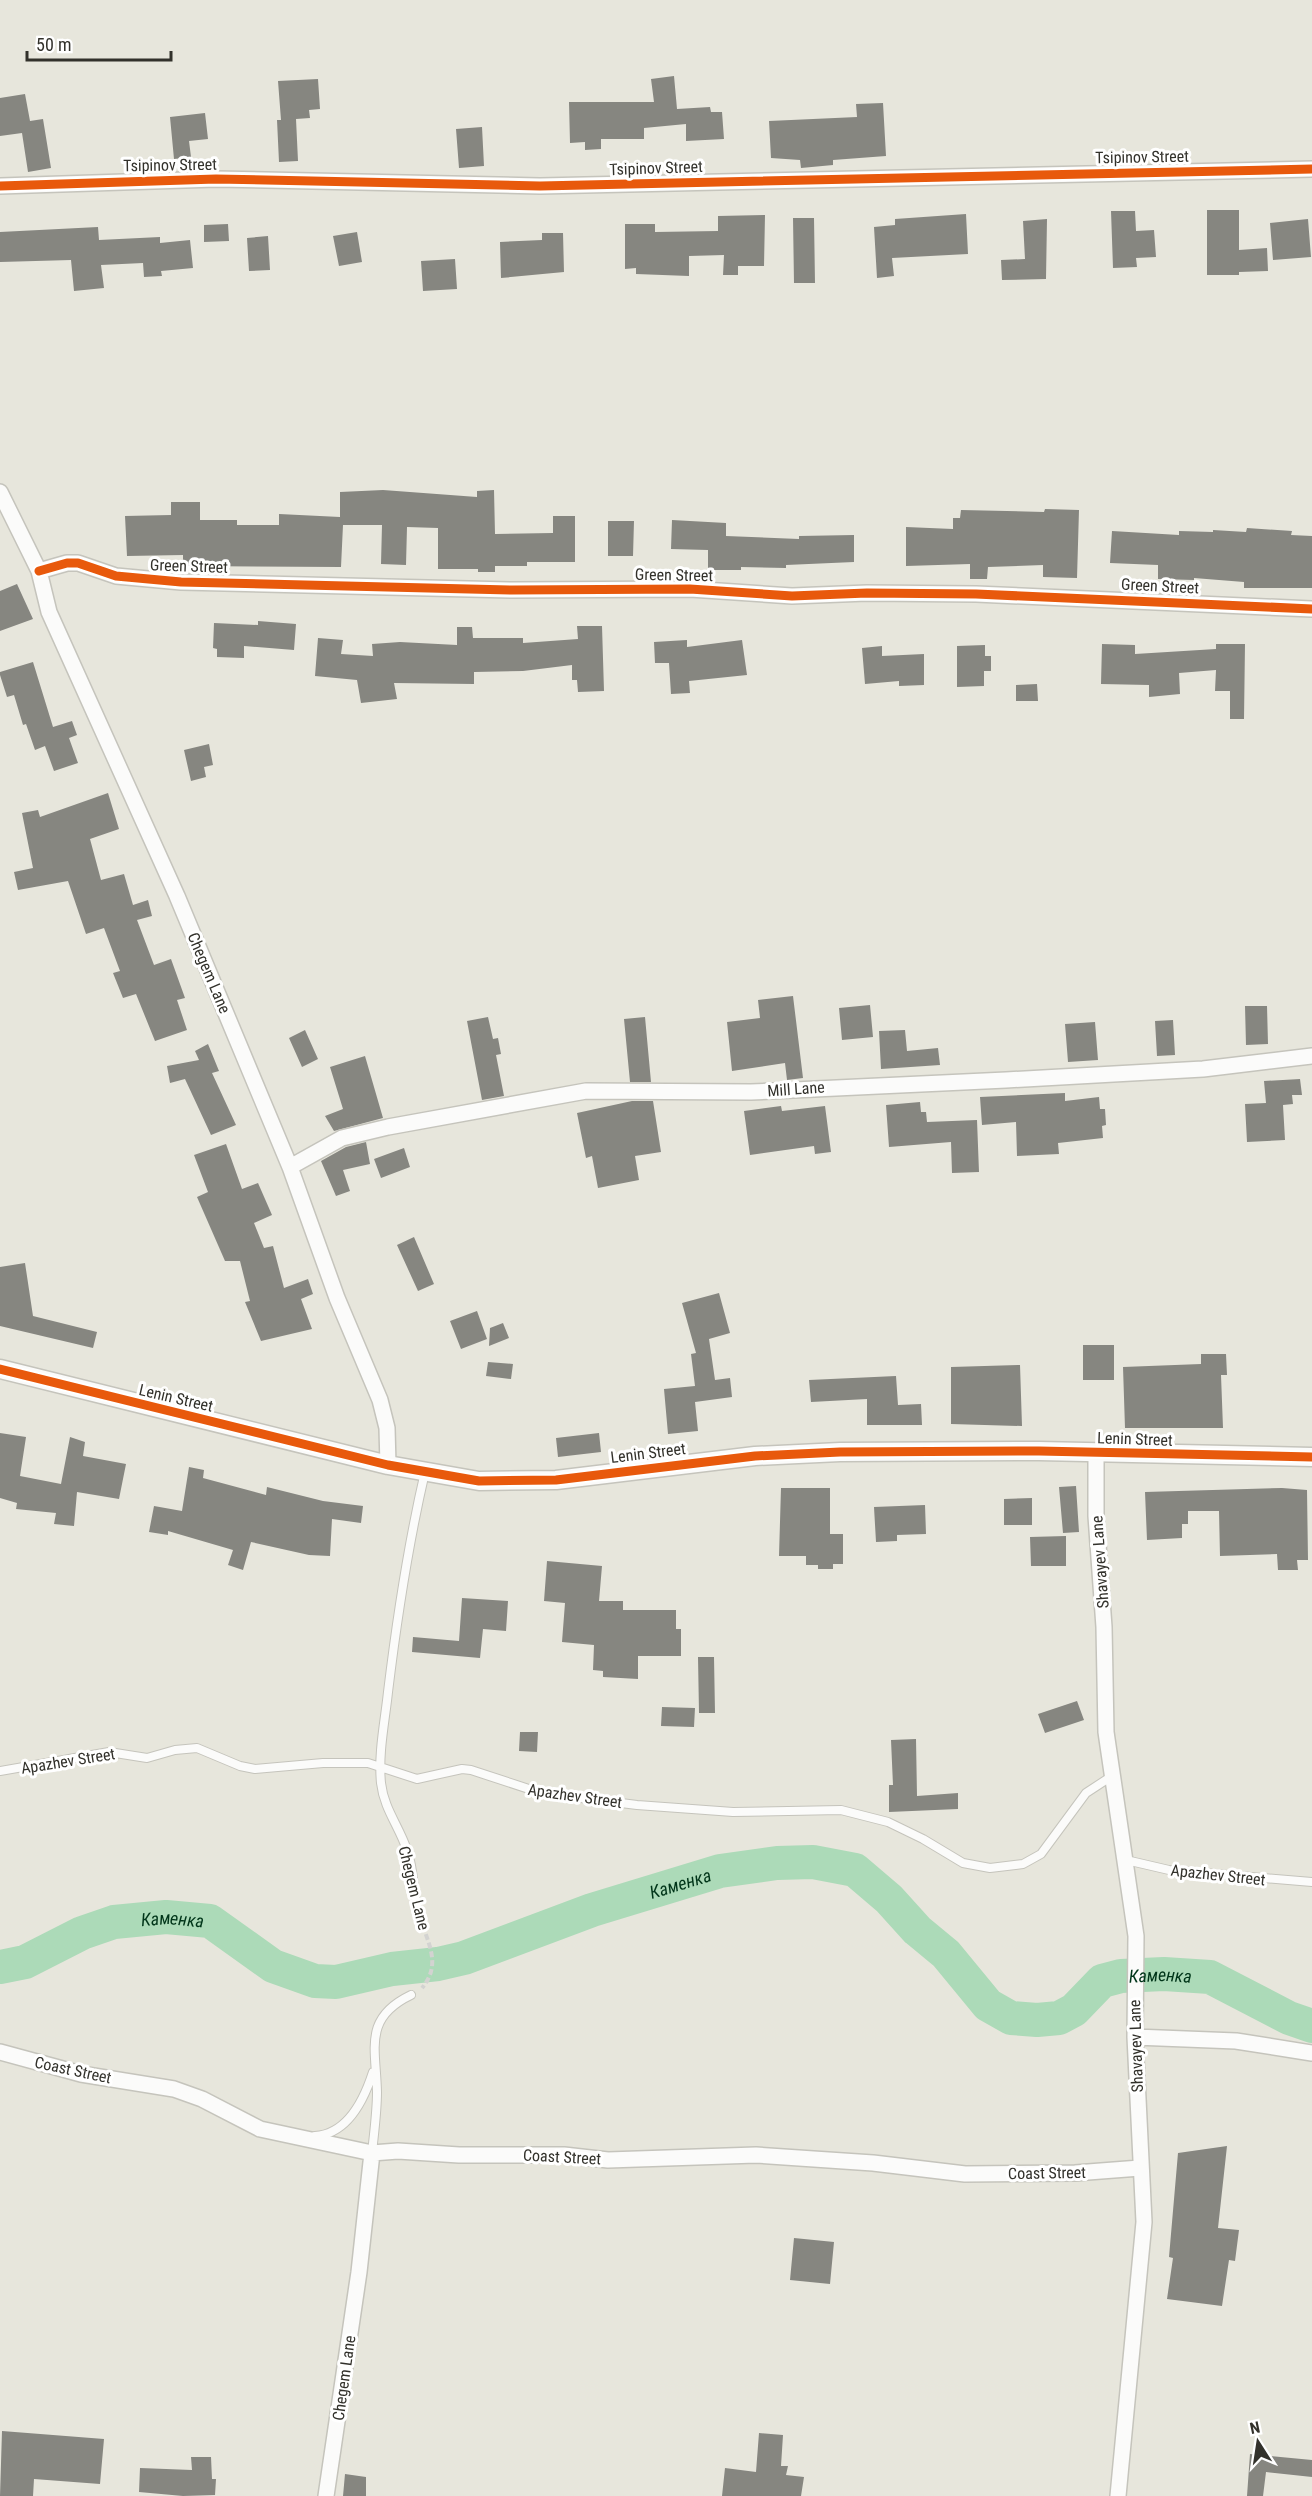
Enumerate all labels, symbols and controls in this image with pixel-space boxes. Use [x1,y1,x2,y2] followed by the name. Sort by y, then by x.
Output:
[27,24,171,62] scale bar
[36,34,71,55] text: 50 m
[1095,147,1189,167] street label: Tsipinov Street
[123,155,217,175] street label: Tsipinov Street
[609,157,703,179] street label: Tsipinov Street
[150,555,229,577] street label: Green Street
[635,565,713,585] street label: Green Street
[1121,574,1200,598] street label: Green Street
[183,930,235,1016] street label: Chegem Lane
[767,1078,825,1100] street label: Mill Lane
[137,1380,215,1416] street label: Lenin Street
[1097,1428,1173,1450] street label: Lenin Street
[609,1439,687,1467] street label: Lenin Street
[1087,1515,1113,1609] street label: Shavayev Lane
[20,1744,117,1778] street label: Apazhev Street
[527,1780,624,1812] street label: Apazhev Street
[394,1844,434,1932] street label: Chegem Lane
[1170,1861,1266,1889] street label: Apazhev Street
[647,1864,713,1902] water label: Каменка
[140,1906,205,1931] water label: Каменка
[1128,1963,1192,1986] water label: Каменка
[1125,1999,1147,2093] street label: Shavayev Lane
[33,2053,113,2087] street label: Coast Street
[523,2145,602,2169] street label: Coast Street
[1008,2163,1086,2183] street label: Coast Street
[329,2334,359,2422] street label: Chegem Lane
[1228,2412,1288,2472] north arrow
[1248,2418,1262,2438] text: N

